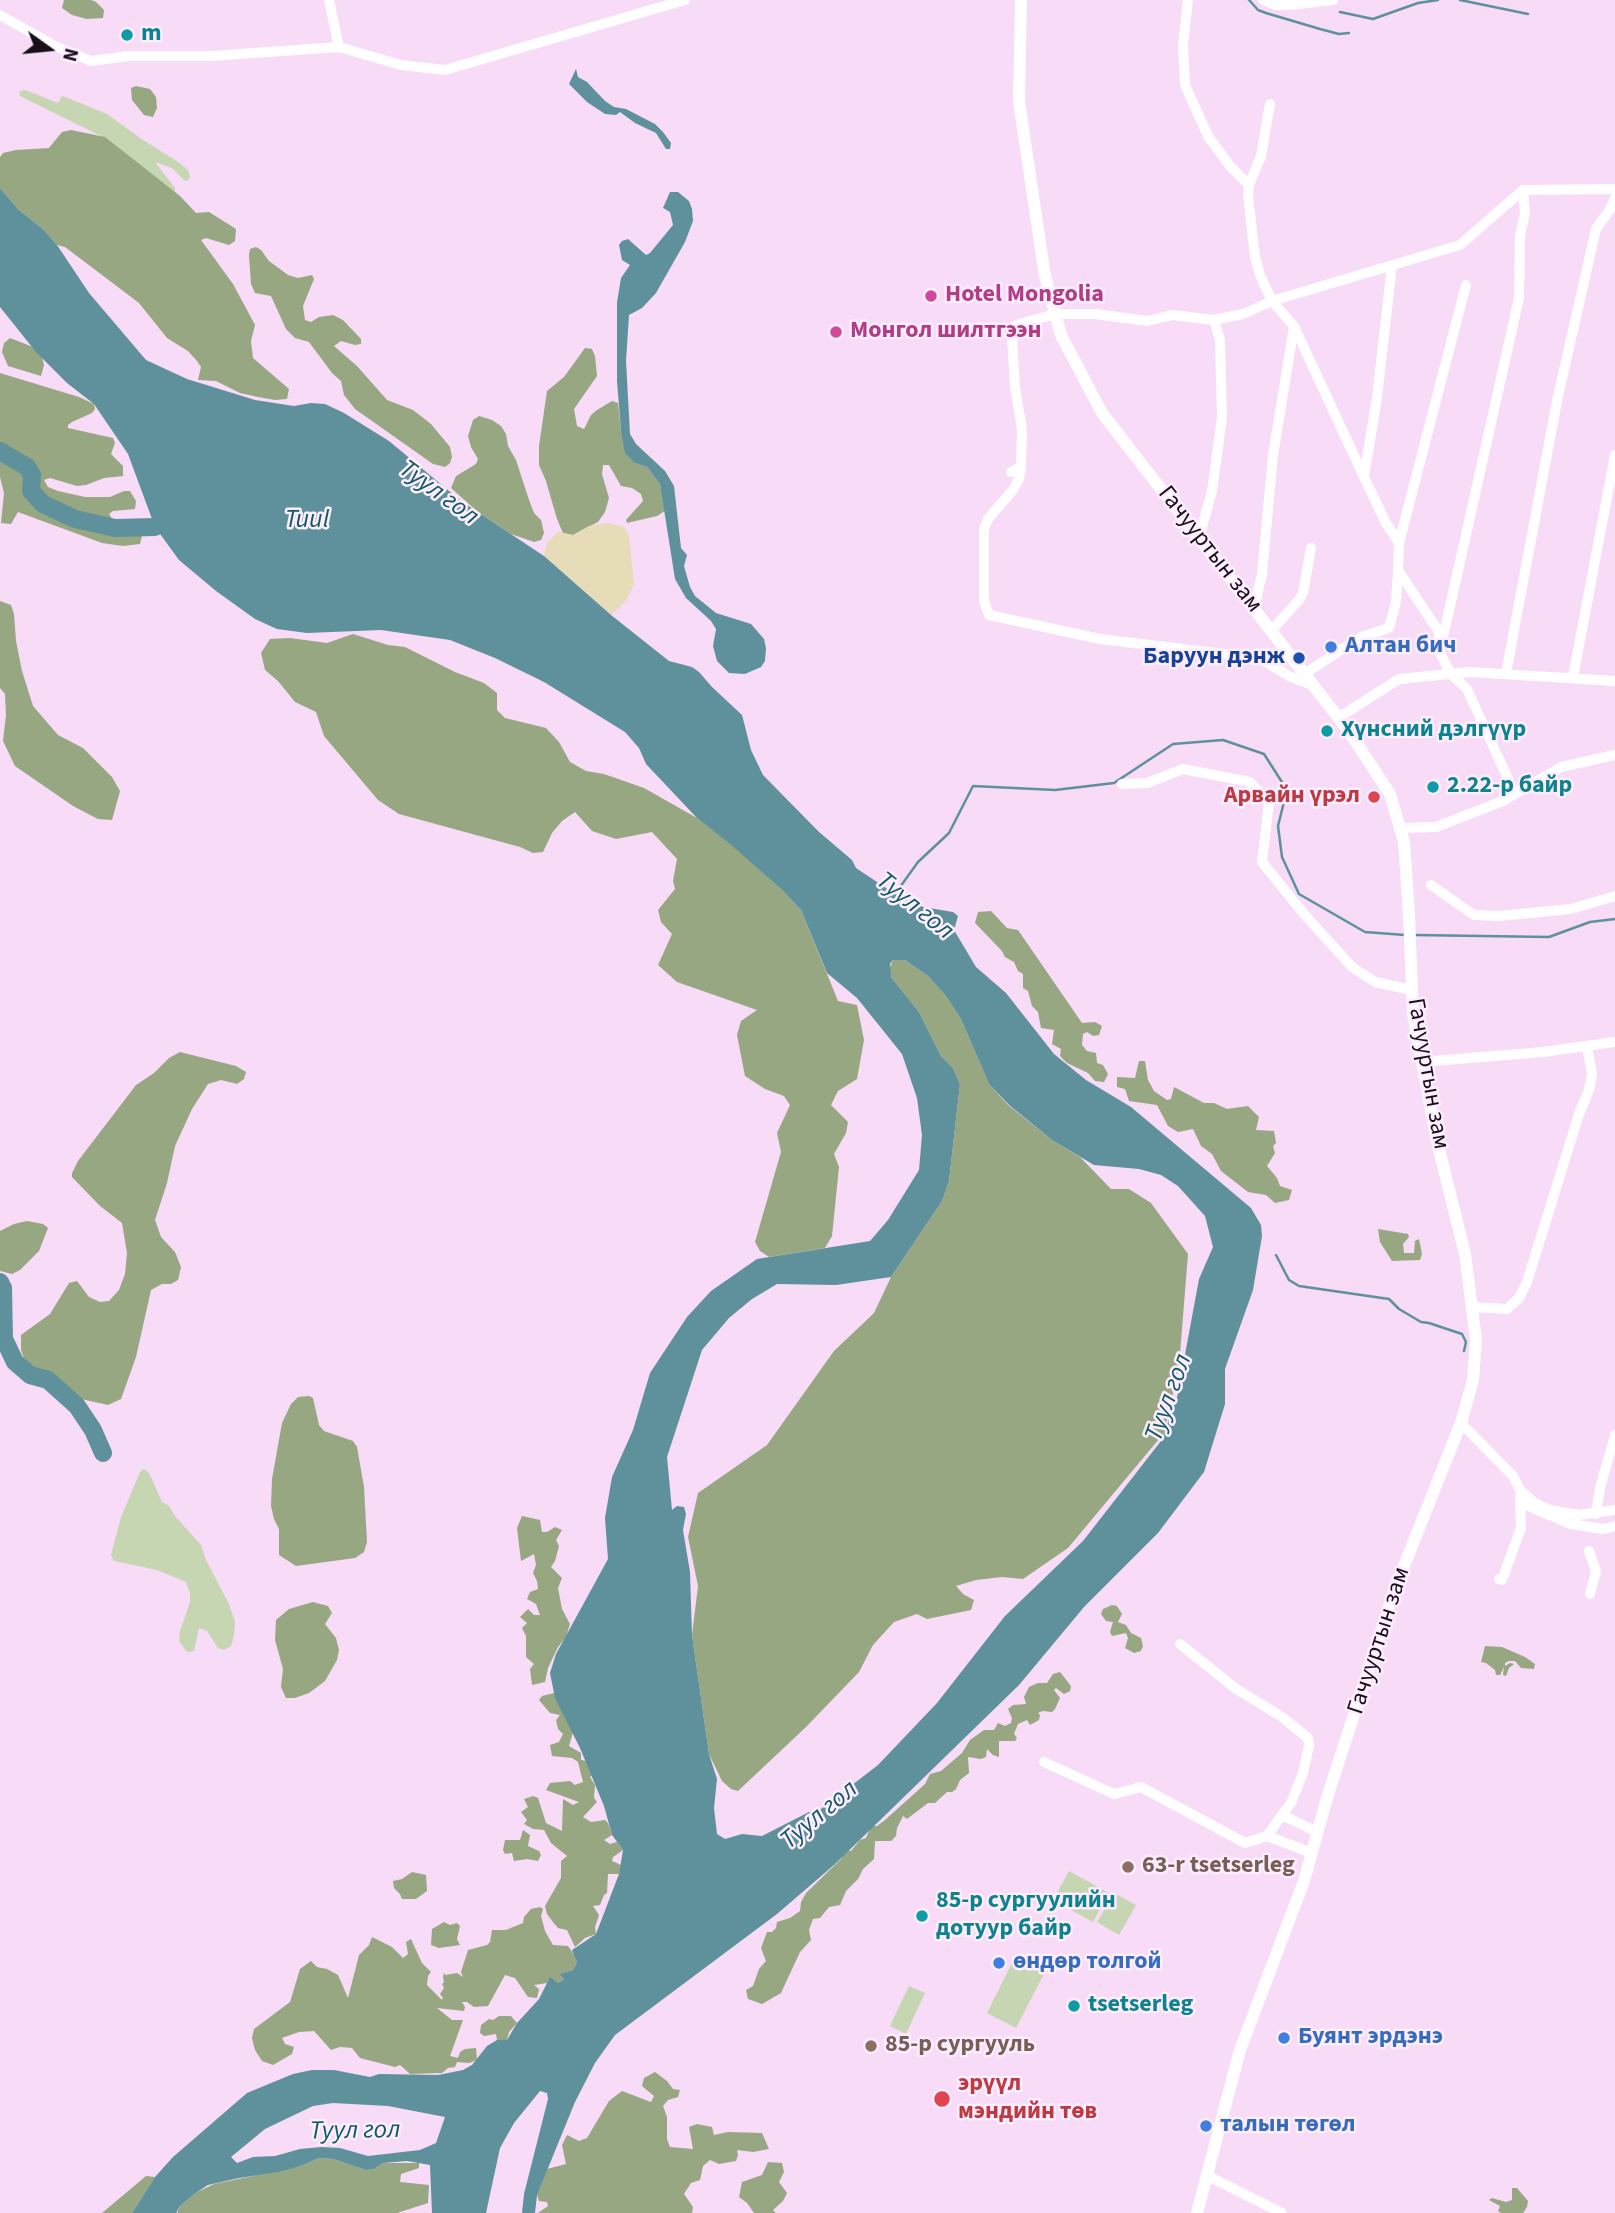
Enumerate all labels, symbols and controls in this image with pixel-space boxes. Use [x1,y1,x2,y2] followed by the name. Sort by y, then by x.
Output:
[14,14,84,84] north arrow
[141,21,162,49] place label: m
[119,27,135,43] marker: m
[55,45,84,64] text: N
[945,282,1104,310] place label: Hotel Mongolia
[923,288,939,304] marker: Hotel Mongolia
[850,318,1042,346] place label: Монгол шилтгээн
[828,324,844,340] marker: Монгол шилтгээн
[392,455,484,533] water label: Туул гол
[1151,481,1267,619] street label: Гачууртын зам
[285,505,329,537] water label: Tuul
[1345,633,1456,661] place label: Алтан бич
[1323,639,1339,655] marker: Алтан бич
[1143,644,1285,672] place label: Баруун дэнж
[1291,650,1307,666] marker: Баруун дэнж
[1341,717,1526,745] place label: Хүнсний дэлгүүр
[1319,723,1335,739] marker: Хүнсний дэлгүүр
[1447,773,1572,801] place label: 2.22-р байр
[1425,779,1441,795] marker: 2.22-р байр
[1224,783,1360,811] place label: Арвайн үрэл
[1366,789,1382,805] marker: Арвайн үрэл
[869,866,959,948] water label: Туул гол
[1400,996,1454,1152] street label: Гачууртын зам
[1140,1350,1200,1446] water label: Туул гол
[1343,1564,1417,1718] street label: Гачууртын зам
[775,1775,865,1857] water label: Туул гол
[1142,1853,1295,1881] place label: 63-r tsetserleg
[1120,1859,1136,1875] marker: 63-r tsetserleg
[936,1888,1116,1944] place label: 85-р сургуулийн дотуур байр
[914,1908,930,1924] marker: 85-р сургуулийн дотуур байр
[1013,1949,1161,1977] place label: өндөр толгой
[991,1955,1007,1971] marker: өндөр толгой
[1088,1992,1193,2020] place label: tsetserleg
[1066,1998,1082,2014] marker: tsetserleg
[1298,2024,1443,2052] place label: Буянт эрдэнэ
[1276,2030,1292,2046] marker: Буянт эрдэнэ
[885,2032,1035,2060] place label: 85-р сургууль
[863,2038,879,2054] marker: 85-р сургууль
[958,2071,1097,2127] place label: эрүүл мэндийн төв
[932,2089,952,2109] marker: эрүүл мэндийн төв
[1220,2112,1356,2140] place label: талын төгөл
[309,2116,401,2148] water label: Туул гол
[1198,2118,1214,2134] marker: талын төгөл

